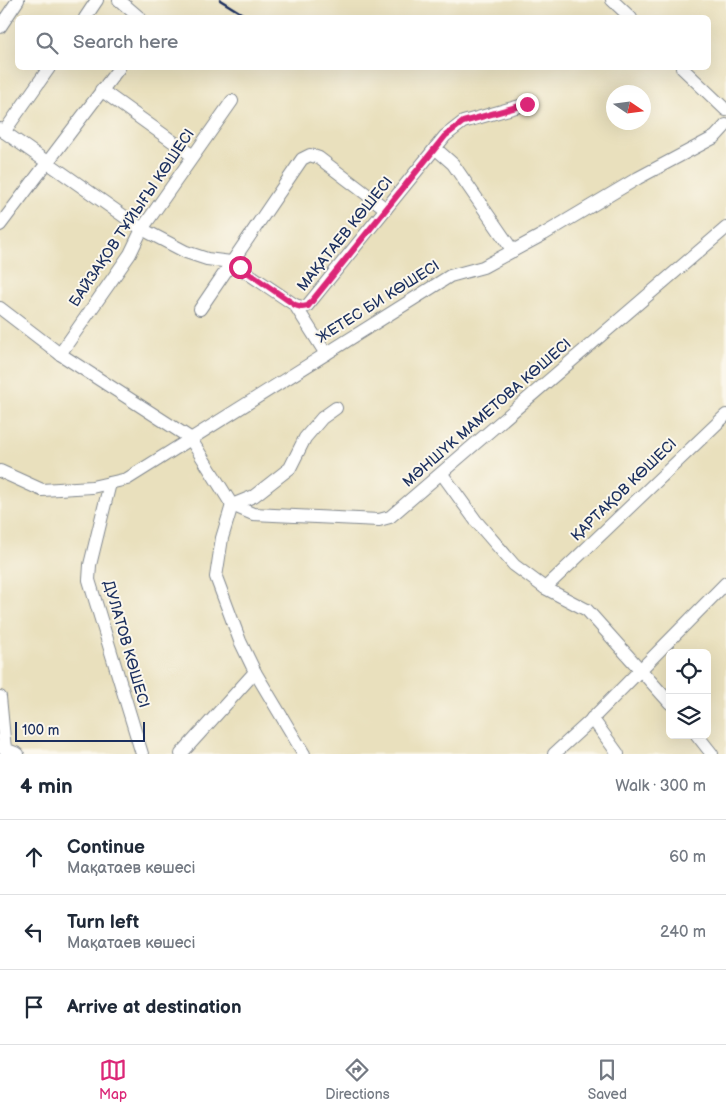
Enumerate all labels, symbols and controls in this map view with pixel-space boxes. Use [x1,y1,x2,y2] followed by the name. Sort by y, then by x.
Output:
[15,15,711,70] search box
[33,29,61,57] icon: search
[73,31,178,54] text: Search here
[606,85,651,130] north arrow
[516,93,539,116] route end
[65,125,199,311] street label: БАЙЗАҚОВ ТҰЙЫҒЫ КӨШЕСІ
[293,173,397,295] street label: МАҚАТАЕВ КӨШЕСІ
[229,256,252,279] route start
[313,256,443,348] street label: ЖЕТЕС БИ КӨШЕСІ
[399,335,575,491] street label: МӘНШҮК МАМЕТОВА КӨШЕСІ
[567,435,681,545] street label: ҚАРТАҚОВ КӨШЕСІ
[99,578,153,710] street label: ДУЛАТОВ КӨШЕСІ
[666,649,711,739] map controls
[666,649,711,694] button: locate
[666,694,711,739] button: layers
[15,719,145,742] scale bar
[22,722,59,739] text: 100 m
[20,774,73,799] text: 4 min
[615,777,706,796] text: Walk · 300 m
[67,836,145,859] text: Continue
[20,843,48,871] icon: ahead
[669,848,706,867] text: 60 m
[67,859,195,878] text: Мақатаев көшесі
[67,911,139,934] text: Turn left
[20,918,48,946] icon: left
[660,923,706,942] text: 240 m
[67,934,195,953] text: Мақатаев көшесі
[20,993,48,1021] icon: arrive
[67,996,242,1019] text: Arrive at destination
[99,1056,127,1103] tab: Map
[325,1056,390,1103] tab: Directions
[588,1056,627,1103] tab: Saved

